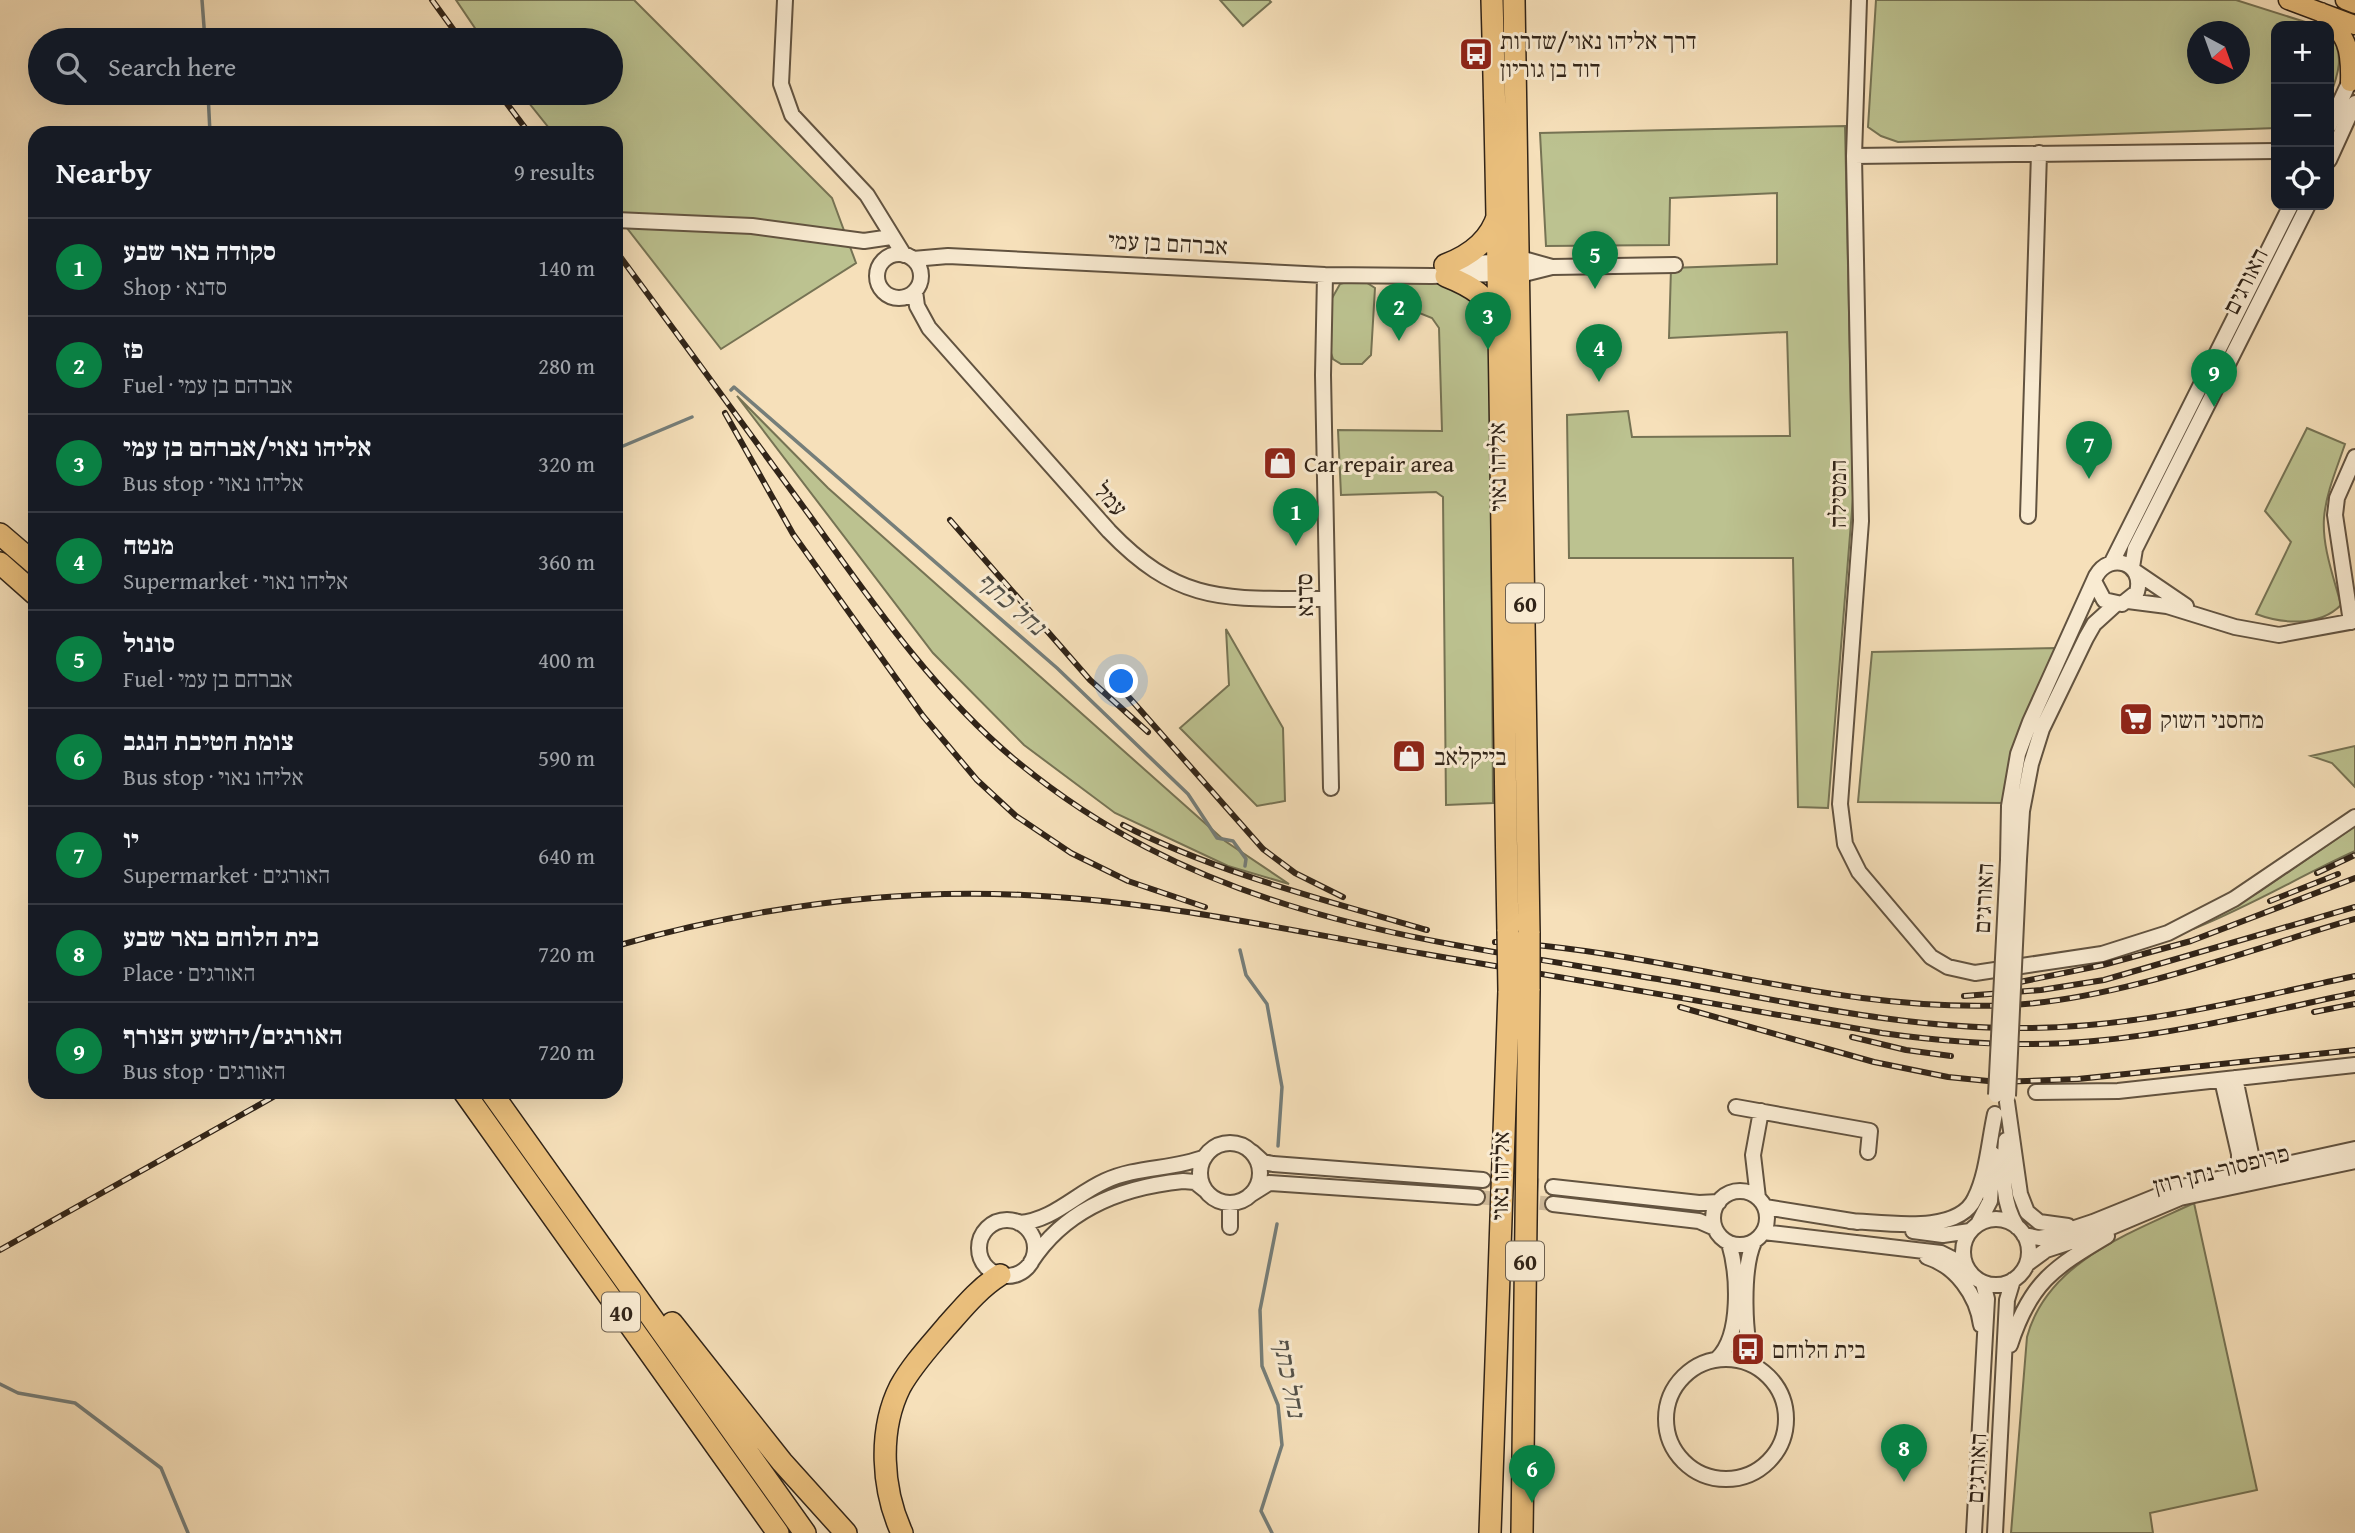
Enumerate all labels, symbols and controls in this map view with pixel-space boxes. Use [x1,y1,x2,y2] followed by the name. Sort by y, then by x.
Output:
[2187,21,2250,84] north arrow
[2271,21,2334,210] map controls
[2271,21,2334,84] button: +
[1500,23,1697,86] place label: דרך אליהו נאוי/שדרות דוד בן גוריון
[28,28,623,105] search box
[1457,35,1495,73] bus stop icon: דרך אליהו נאוי/שדרות דוד בן גוריון
[108,47,236,86] text: Search here
[52,48,90,86] icon: search
[2271,84,2334,147] button: −
[2271,147,2334,210] button: locate
[56,150,152,194] text: Nearby
[514,155,595,188] text: 9 results
[1107,222,1229,264] street label: אברהם בן עמי
[123,231,276,270] text: סקודה באר שבע
[1572,231,1618,289] pin: 5
[2213,242,2277,320] street label: האורגים
[73,251,85,284] text: 1
[538,251,595,284] text: 140 m
[123,270,227,303] text: Shop · סדנא
[1376,283,1422,341] pin: 2
[1465,292,1511,350] pin: 3
[1576,324,1622,382] pin: 4
[123,329,143,368] text: פז
[73,349,85,382] text: 2
[538,349,595,382] text: 280 m
[2191,349,2237,407] pin: 9
[123,368,293,401] text: Fuel · אברהם בן עמי
[2066,421,2112,479] pin: 7
[1479,422,1515,512] street label: אליהו נאוי
[123,427,371,466] text: אליהו נאוי/אברהם בן עמי
[1261,444,1299,482] shop icon: Car repair area
[1304,446,1455,481] place label: Car repair area
[73,447,85,480] text: 3
[538,447,595,480] text: 320 m
[1820,460,1855,528] street label: המסילה
[123,466,304,499] text: Bus stop · אליהו נאוי
[1086,474,1136,524] street label: עמל
[1273,488,1319,546] pin: 1
[123,525,174,564] text: מנטה
[73,545,85,578] text: 4
[538,545,595,578] text: 360 m
[969,562,1057,646] water label: נחל כתף
[123,564,348,597] text: Supermarket · אליהו נאוי
[1286,573,1322,617] street label: סדנא
[1506,583,1544,622] road number: 60
[123,623,175,662] text: סונול
[73,643,85,676] text: 5
[538,643,595,676] text: 400 m
[123,662,293,695] text: Fuel · אברהם בן עמי
[1104,664,1138,698] your location
[2117,700,2155,738] supermarket icon: מחסני השוק
[2160,702,2264,737] place label: מחסני השוק
[123,721,294,760] text: צומת חטיבת הנגב
[1390,737,1428,775] shop icon: בייקלאב
[1434,739,1507,774] place label: בייקלאב
[73,741,85,774] text: 6
[538,741,595,774] text: 590 m
[123,760,304,793] text: Bus stop · אליהו נאוי
[123,819,139,858] text: יו
[73,839,85,872] text: 7
[538,839,595,872] text: 640 m
[123,858,330,891] text: Supermarket · האורגים
[1964,862,2002,934] street label: האורגים
[123,917,319,956] text: בית הלוחם באר שבע
[73,937,85,970] text: 8
[538,937,595,970] text: 720 m
[123,956,255,989] text: Place · האורגים
[123,1015,342,1054] text: האורגים/יהושע הצורף
[73,1035,85,1068] text: 9
[538,1035,595,1068] text: 720 m
[123,1054,286,1087] text: Bus stop · האורגים
[1482,1131,1518,1221] street label: אליהו נאוי
[2149,1135,2293,1203] street label: פרופסור נתן רוזן
[1506,1242,1544,1280] road number: 60
[602,1292,640,1331] road number: 40
[1729,1330,1767,1368] bus stop icon: בית הלוחם
[1772,1332,1866,1367] place label: בית הלוחם
[1263,1334,1317,1422] water label: נחל כתף
[1881,1424,1927,1482] pin: 8
[1957,1432,1995,1504] street label: האורגים
[1509,1445,1555,1503] pin: 6

